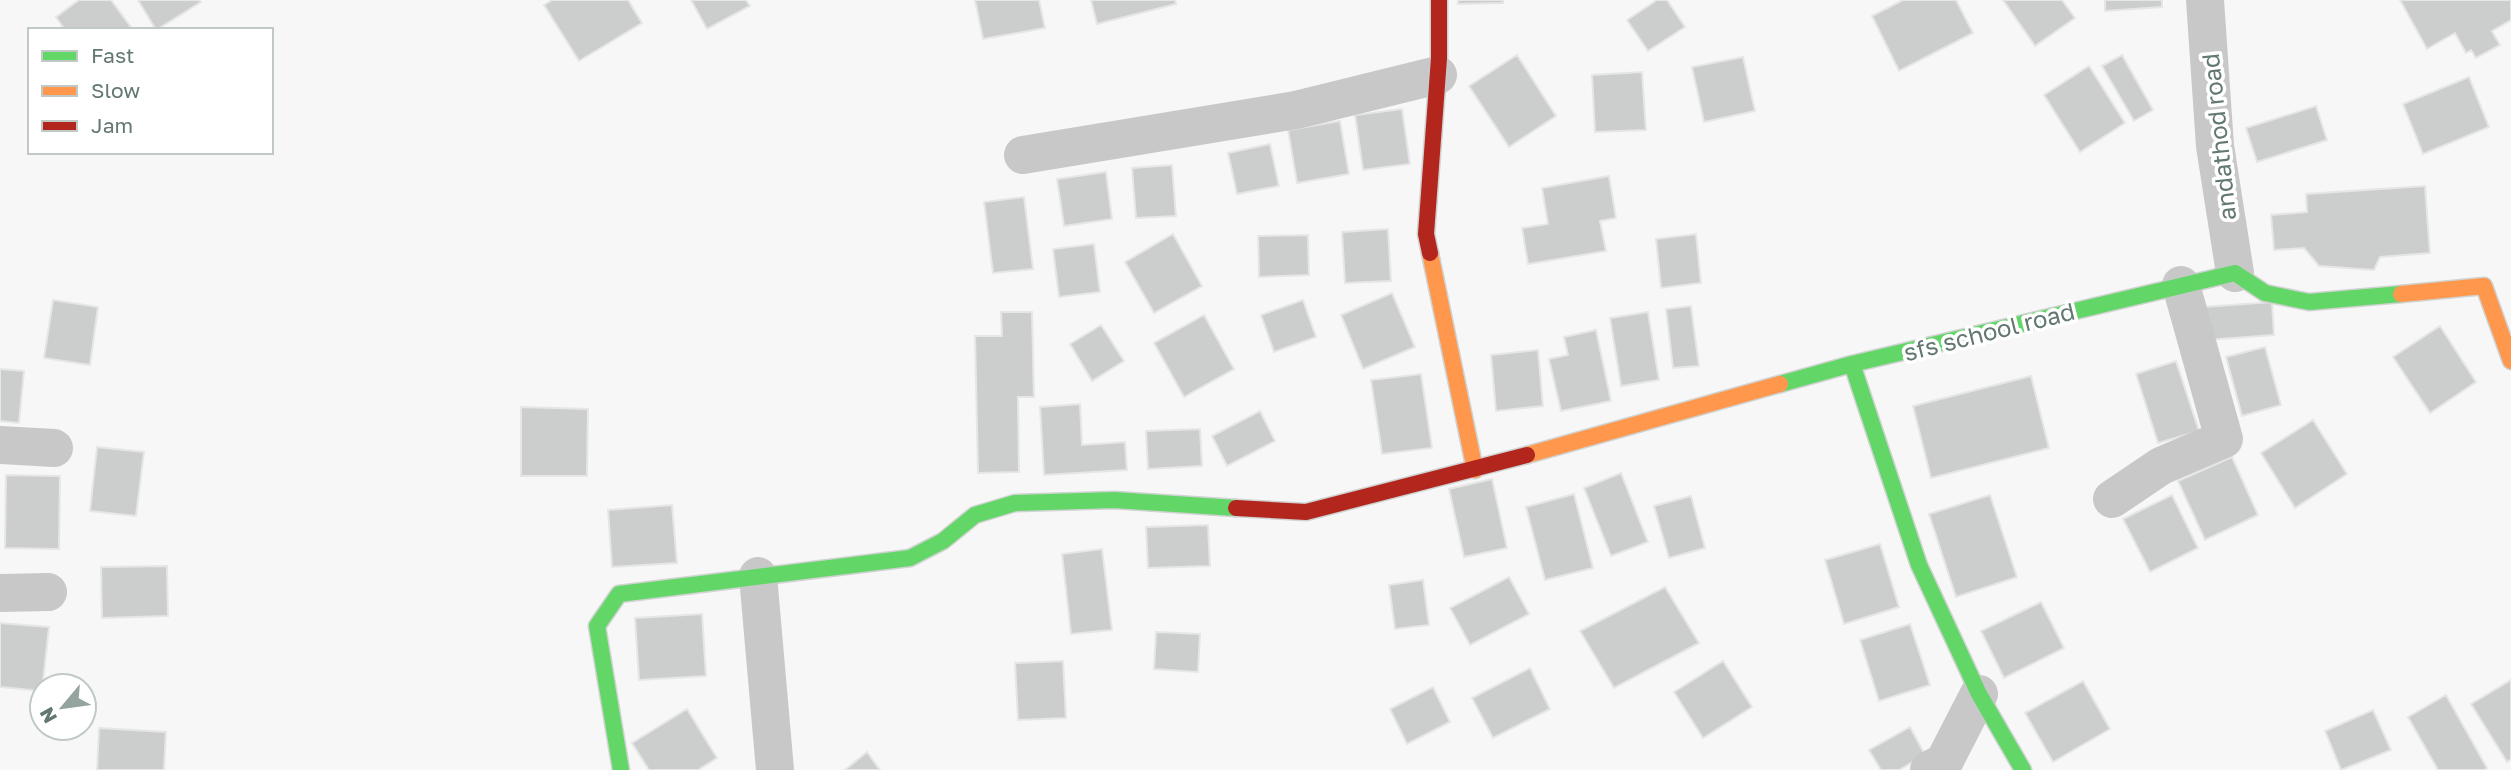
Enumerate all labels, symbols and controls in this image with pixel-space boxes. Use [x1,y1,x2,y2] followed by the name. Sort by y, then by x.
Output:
[28,28,273,154] legend
[91,42,134,68] text: Fast
[2195,52,2241,222] street label: andathod road
[91,77,140,103] text: Slow
[91,112,133,138] text: Jam
[1901,296,2077,366] street label: sfs school road
[28,672,98,742] north arrow
[34,704,61,727] text: N

